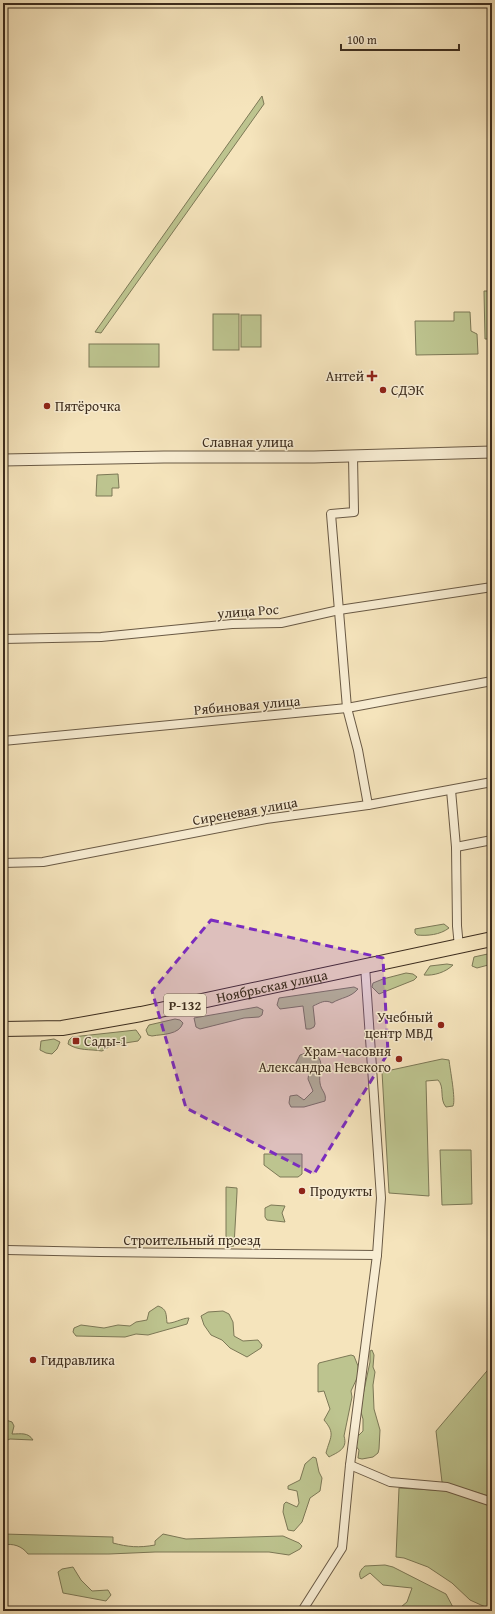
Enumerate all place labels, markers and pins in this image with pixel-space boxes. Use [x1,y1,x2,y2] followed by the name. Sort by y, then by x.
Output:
[326,366,364,386] place label: Антей
[367,371,377,381] marker: Антей
[391,380,425,400] place label: СДЭК
[378,385,388,395] marker: СДЭК
[55,396,121,416] place label: Пятёрочка
[42,401,52,411] marker: Пятёрочка
[365,1007,433,1043] place label: Учебный центр МВД
[436,1020,446,1030] marker: Учебный центр МВД
[84,1031,127,1051] place label: Сады-1
[71,1036,81,1046] marker: Сады-1
[259,1041,391,1077] place label: Храм-часовня Александра Невского
[394,1054,404,1064] marker: Храм-часовня Александра Невского
[310,1181,373,1201] place label: Продукты
[297,1186,307,1196] marker: Продукты
[41,1350,115,1370] place label: Гидравлика
[28,1355,38,1365] marker: Гидравлика

